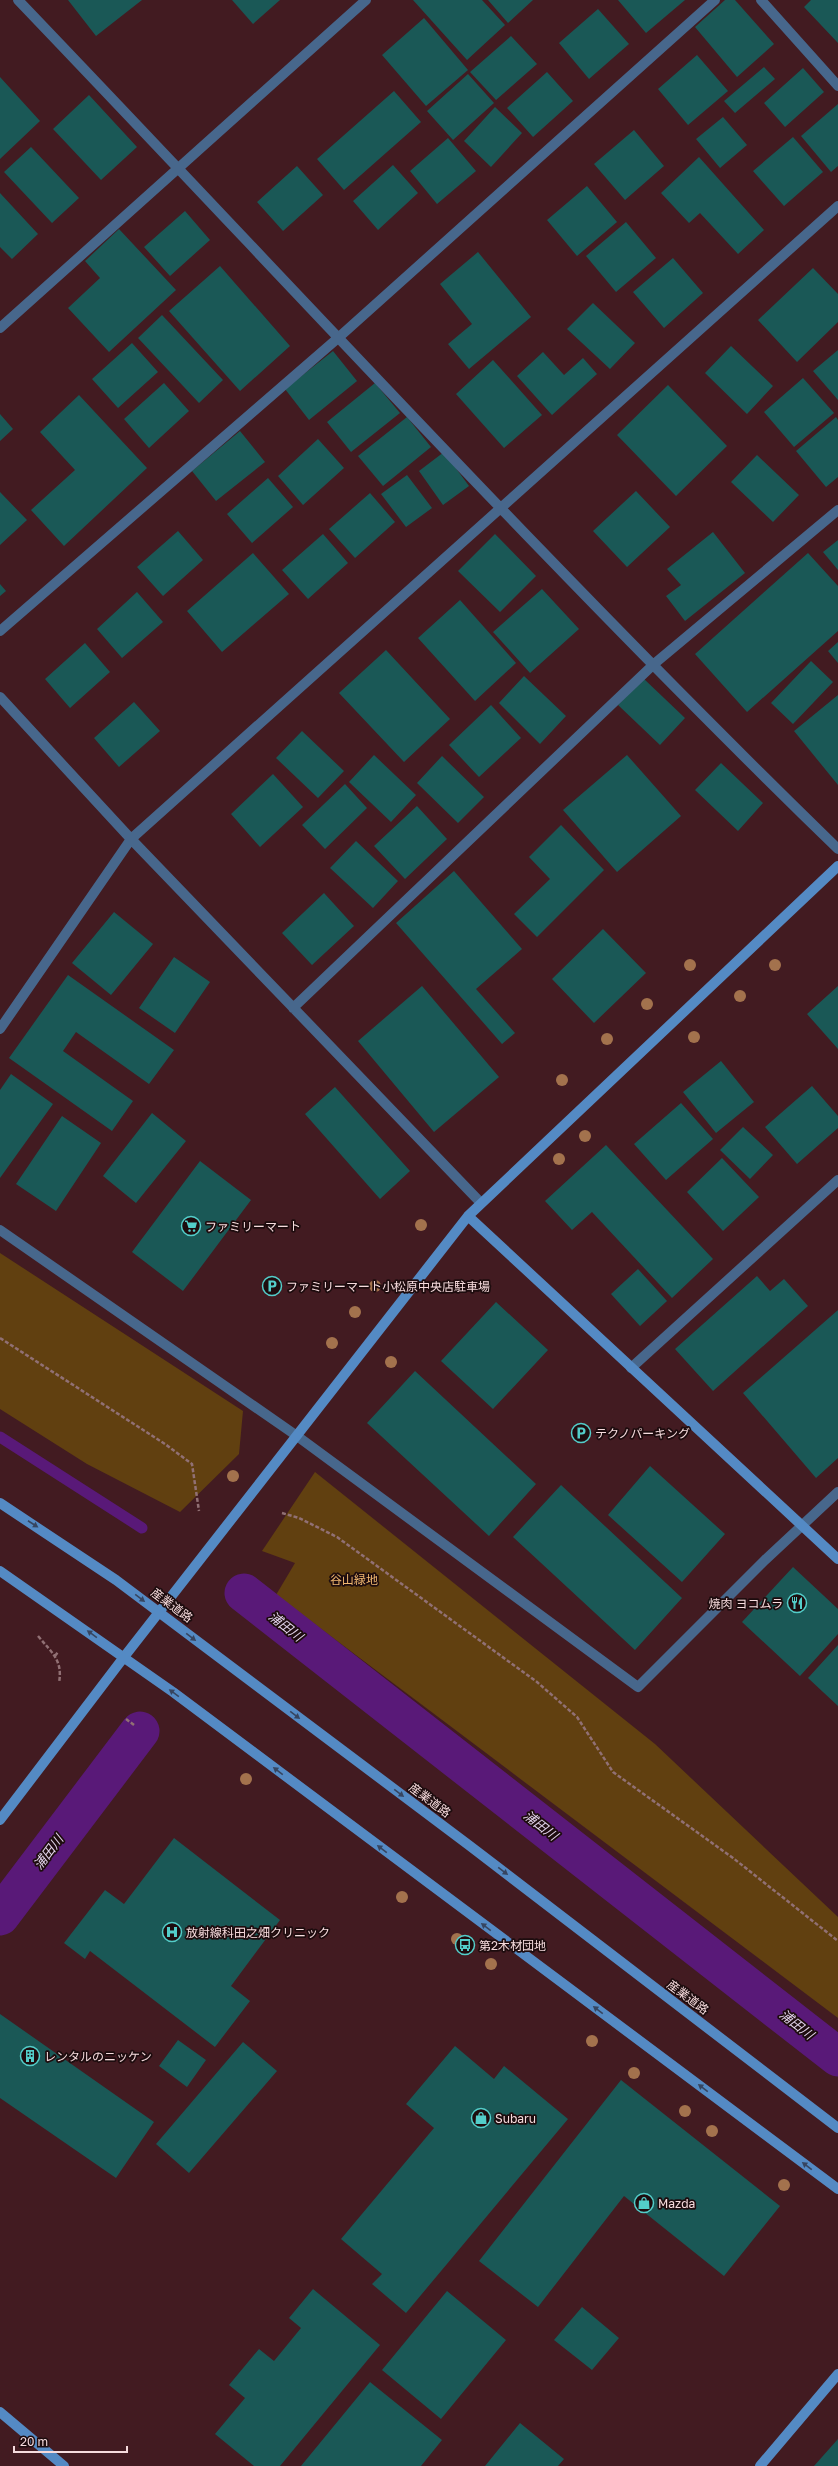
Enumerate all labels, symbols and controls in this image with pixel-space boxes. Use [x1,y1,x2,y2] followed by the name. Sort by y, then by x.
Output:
[180,1215,202,1237] supermarket icon: ファミリーマート
[205,1219,301,1234] place label: ファミリーマート
[261,1275,283,1297] parking icon: ファミリーマート小松原中央店駐車場
[286,1279,490,1294] place label: ファミリーマート小松原中央店駐車場
[570,1422,592,1444] parking icon: テクノパーキング
[595,1426,690,1441] place label: テクノパーキング
[27,1520,38,1528] one-way arrow
[330,1572,378,1587] park label: 谷山緑地
[148,1585,196,1625] street label: 産業道路
[786,1592,808,1614] restaurant icon: 焼肉 ヨコムラ
[134,1593,145,1602] one-way arrow
[709,1596,783,1611] place label: 焼肉 ヨコムラ
[266,1608,308,1646] water label: 浦田川
[87,1630,97,1638] one-way arrow
[186,1632,197,1641] one-way arrow
[169,1689,179,1697] one-way arrow
[290,1711,300,1719] one-way arrow
[273,1767,283,1775] one-way arrow
[406,1780,454,1820] street label: 産業道路
[394,1789,404,1797] one-way arrow
[521,1807,563,1845] water label: 浦田川
[30,1830,67,1872] water label: 浦田川
[377,1845,388,1853] one-way arrow
[497,1867,508,1875] one-way arrow
[161,1921,183,1943] hospital icon: 放射線科田之畑クリニック
[481,1922,492,1931] one-way arrow
[186,1925,330,1940] place label: 放射線科田之畑クリニック
[454,1934,476,1956] bus stop icon: 第2木材団地
[479,1938,546,1953] place label: 第2木材団地
[664,1977,712,2017] street label: 産業道路
[593,2006,604,2015] one-way arrow
[777,2006,819,2044] water label: 浦田川
[19,2045,41,2067] building icon: レンタルのニッケン
[44,2049,152,2064] place label: レンタルのニッケン
[697,2084,708,2092] one-way arrow
[470,2107,492,2129] shop icon: Subaru
[495,2111,536,2126] place label: Subaru
[801,2162,812,2170] one-way arrow
[633,2192,655,2214] shop icon: Mazda
[658,2196,695,2211] place label: Mazda
[14,2428,127,2454] scale bar
[20,2434,48,2449] text: 20 m

